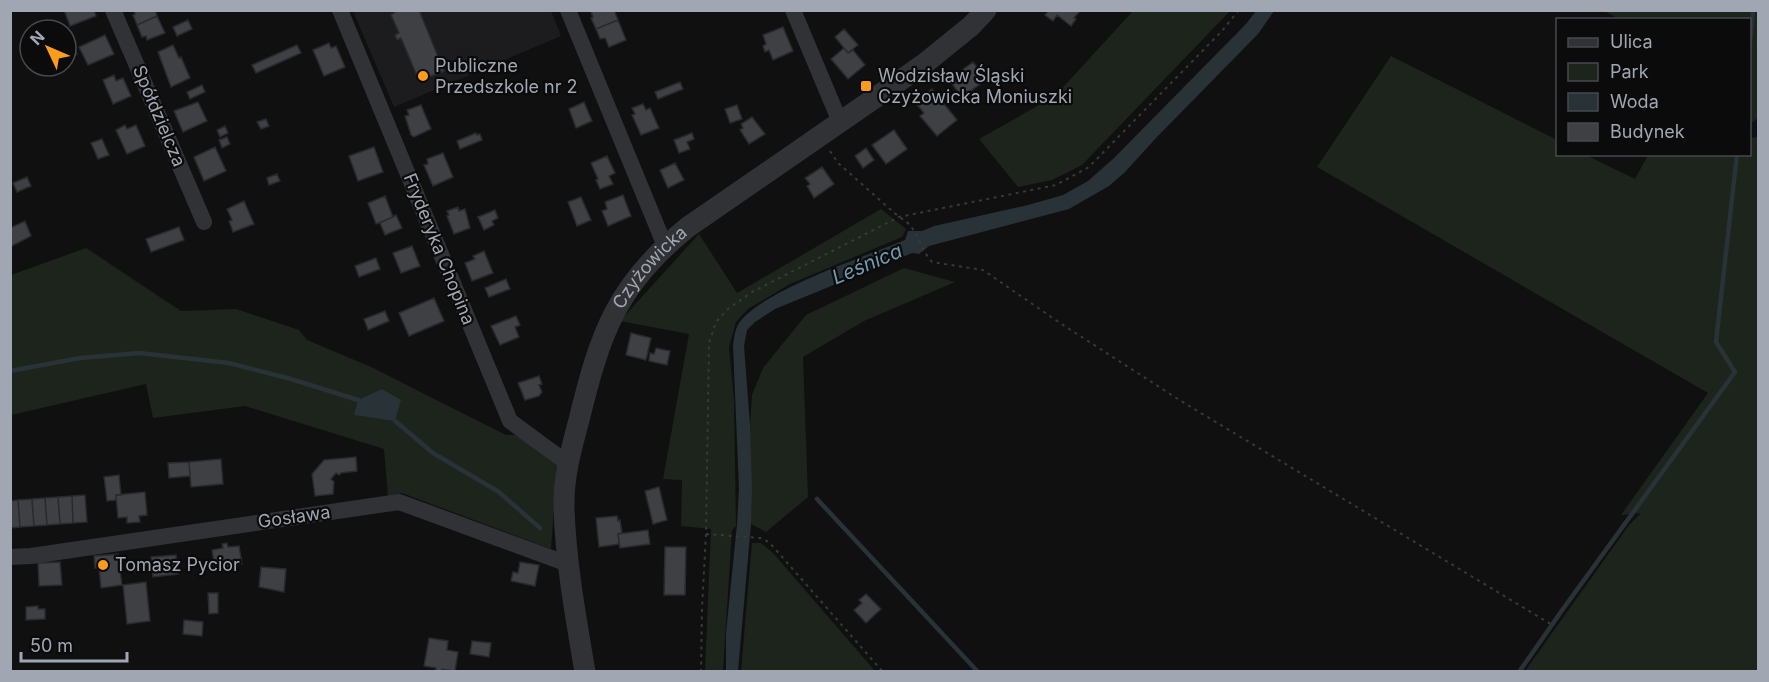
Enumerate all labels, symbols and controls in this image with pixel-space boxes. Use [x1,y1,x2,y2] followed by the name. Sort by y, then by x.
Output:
[18,18,78,78] north arrow
[1556,18,1751,156] legend
[26,26,49,49] text: N
[1610,31,1653,52] text: Ulica
[435,55,578,97] place label: Publiczne Przedszkole nr 2
[1610,61,1649,82] text: Park
[129,62,190,170] street label: Spółdzielcza
[878,64,1072,107] place label: Wodzisław Śląski Czyżowicka Moniuszki
[416,69,430,83] marker: Publiczne Przedszkole nr 2
[859,79,873,93] marker: Wodzisław Śląski Czyżowicka Moniuszki
[1610,91,1659,112] text: Woda
[1610,121,1685,142] text: Budynek
[399,170,479,328] street label: Fryderyka Chopina
[608,222,691,312] street label: Czyżowicka
[828,239,906,289] water label: Leśnica
[256,501,332,532] street label: Gosława
[115,554,240,575] place label: Tomasz Pycior
[96,558,110,572] marker: Tomasz Pycior
[21,625,128,663] scale bar
[30,635,73,656] text: 50 m

